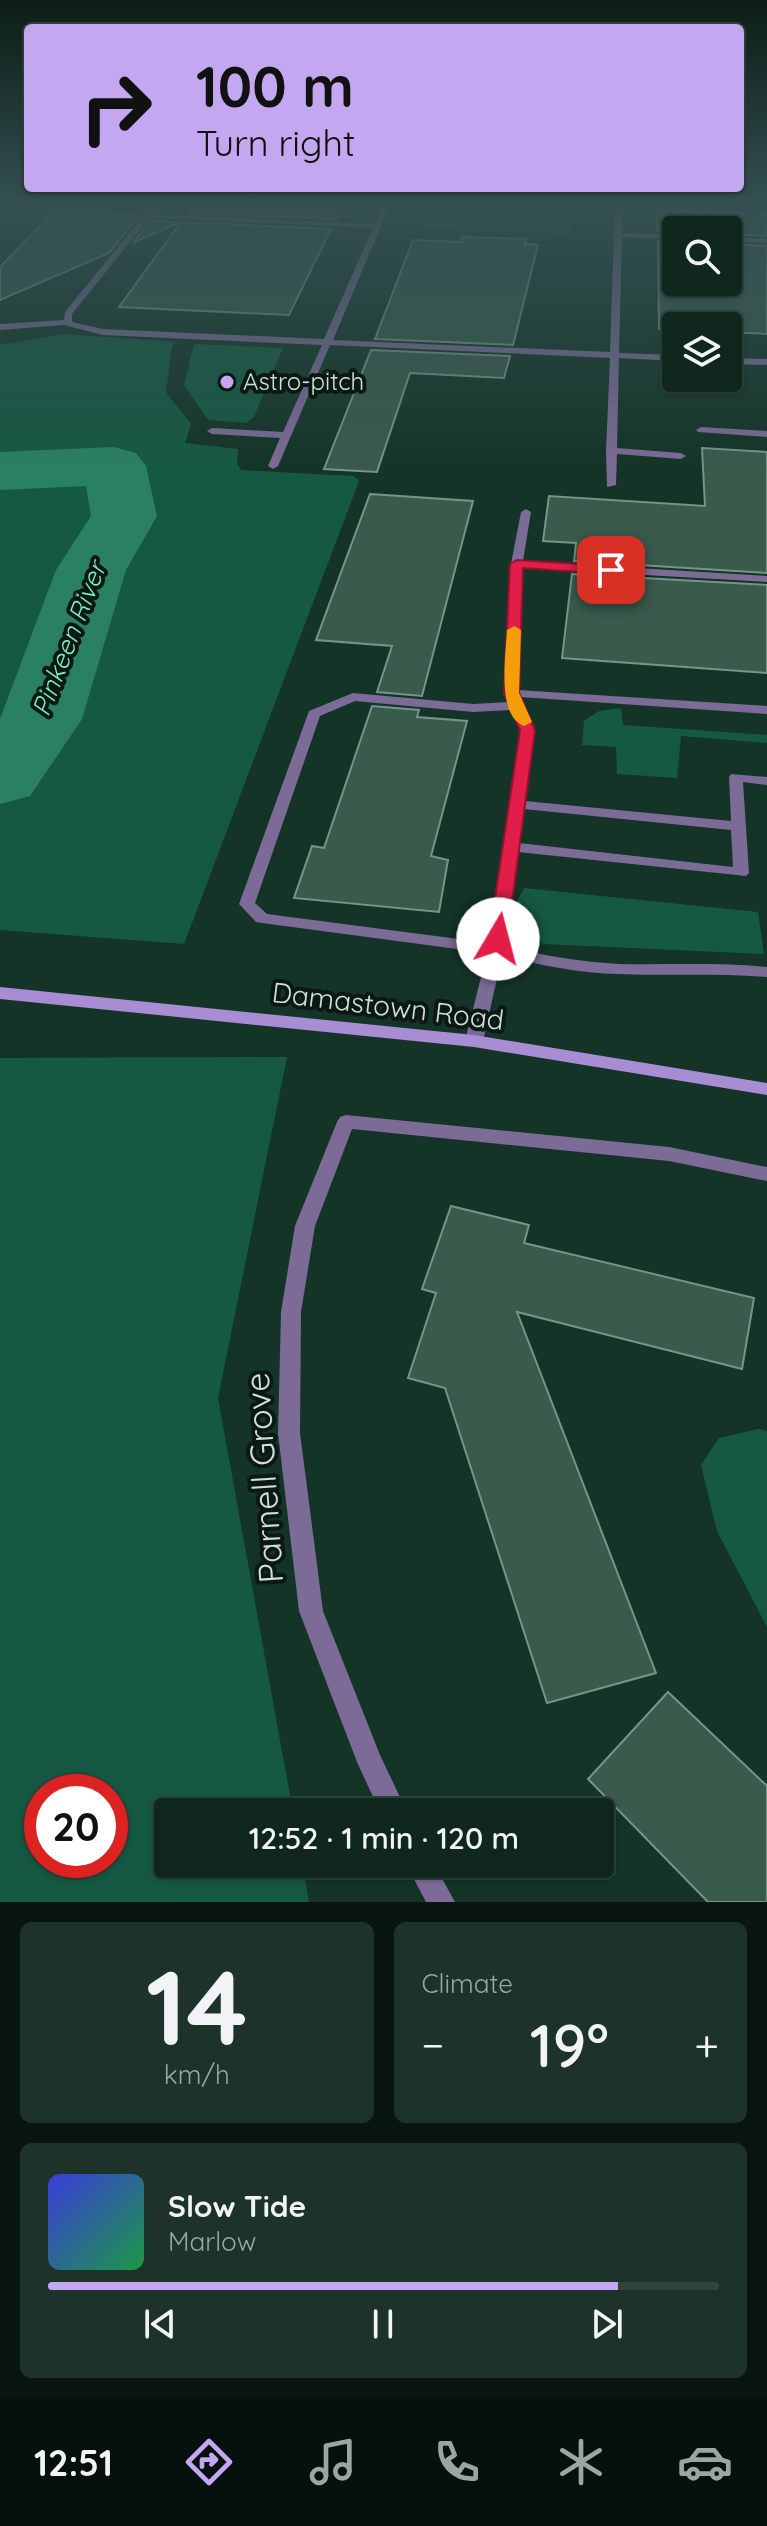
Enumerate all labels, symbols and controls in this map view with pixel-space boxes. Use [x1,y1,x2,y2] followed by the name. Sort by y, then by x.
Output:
[196,51,354,121] text: 100 m
[64,56,168,160] icon: right
[196,120,355,165] text: Turn right
[662,216,742,392] map controls
[662,216,742,296] button: search
[662,312,742,392] button: layers
[243,366,364,396] place label: Astro-pitch
[218,373,236,391] marker: Astro-pitch
[577,536,645,604] pin
[589,548,633,592] icon: arrive
[24,554,114,720] water label: Pinkeen River
[456,897,540,981] position arrow
[270,974,506,1037] street label: Damastown Road
[235,1371,292,1585] street label: Parnell Grove
[24,1774,128,1878] speed limit sign: 20
[249,1819,519,1857] text: 12:52 · 1 min · 120 m
[146,1941,248,2071] text: 14
[422,1967,513,2000] text: Climate
[530,2007,609,2082] text: 19°
[422,2017,444,2072] text: −
[694,2017,719,2072] text: +
[164,2058,230,2091] text: km/h
[168,2187,306,2225] text: Slow Tide
[168,2225,256,2258] text: Marlow
[138,2302,182,2346] icon: previous
[361,2302,405,2346] icon: pause
[585,2302,629,2346] icon: next
[181,2434,237,2490] icon: directions
[305,2434,361,2490] icon: music
[429,2434,485,2490] icon: phone
[553,2434,609,2490] icon: climate
[677,2434,733,2490] icon: car
[34,2440,113,2485] text: 12:51

